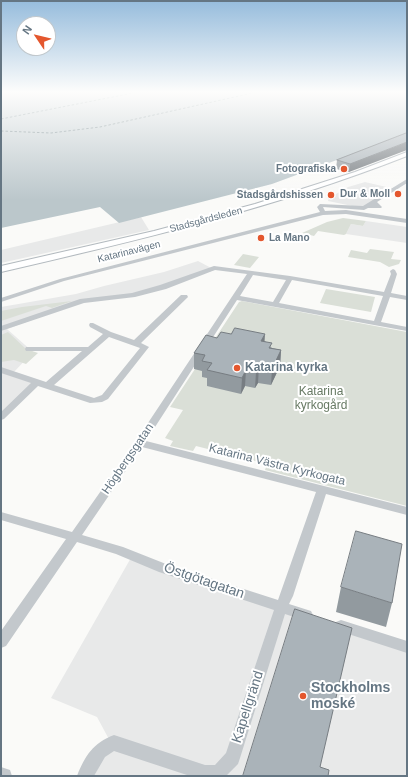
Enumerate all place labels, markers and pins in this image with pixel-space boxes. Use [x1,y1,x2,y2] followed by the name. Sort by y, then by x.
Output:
[276,163,336,175] place label: Fotografiska
[339,164,349,174] marker: Fotografiska
[340,188,390,200] place label: Dur & Moll
[237,189,323,201] place label: Stadsgårdshissen
[393,189,403,199] marker: Dur & Moll
[326,190,336,200] marker: Stadsgårdshissen
[269,232,310,244] place label: La Mano
[256,233,266,243] marker: La Mano
[245,361,328,375] place label: Katarina kyrka
[232,363,242,373] marker: Katarina kyrka
[311,680,390,712] place label: Stockholms moské
[298,691,308,701] marker: Stockholms moské

